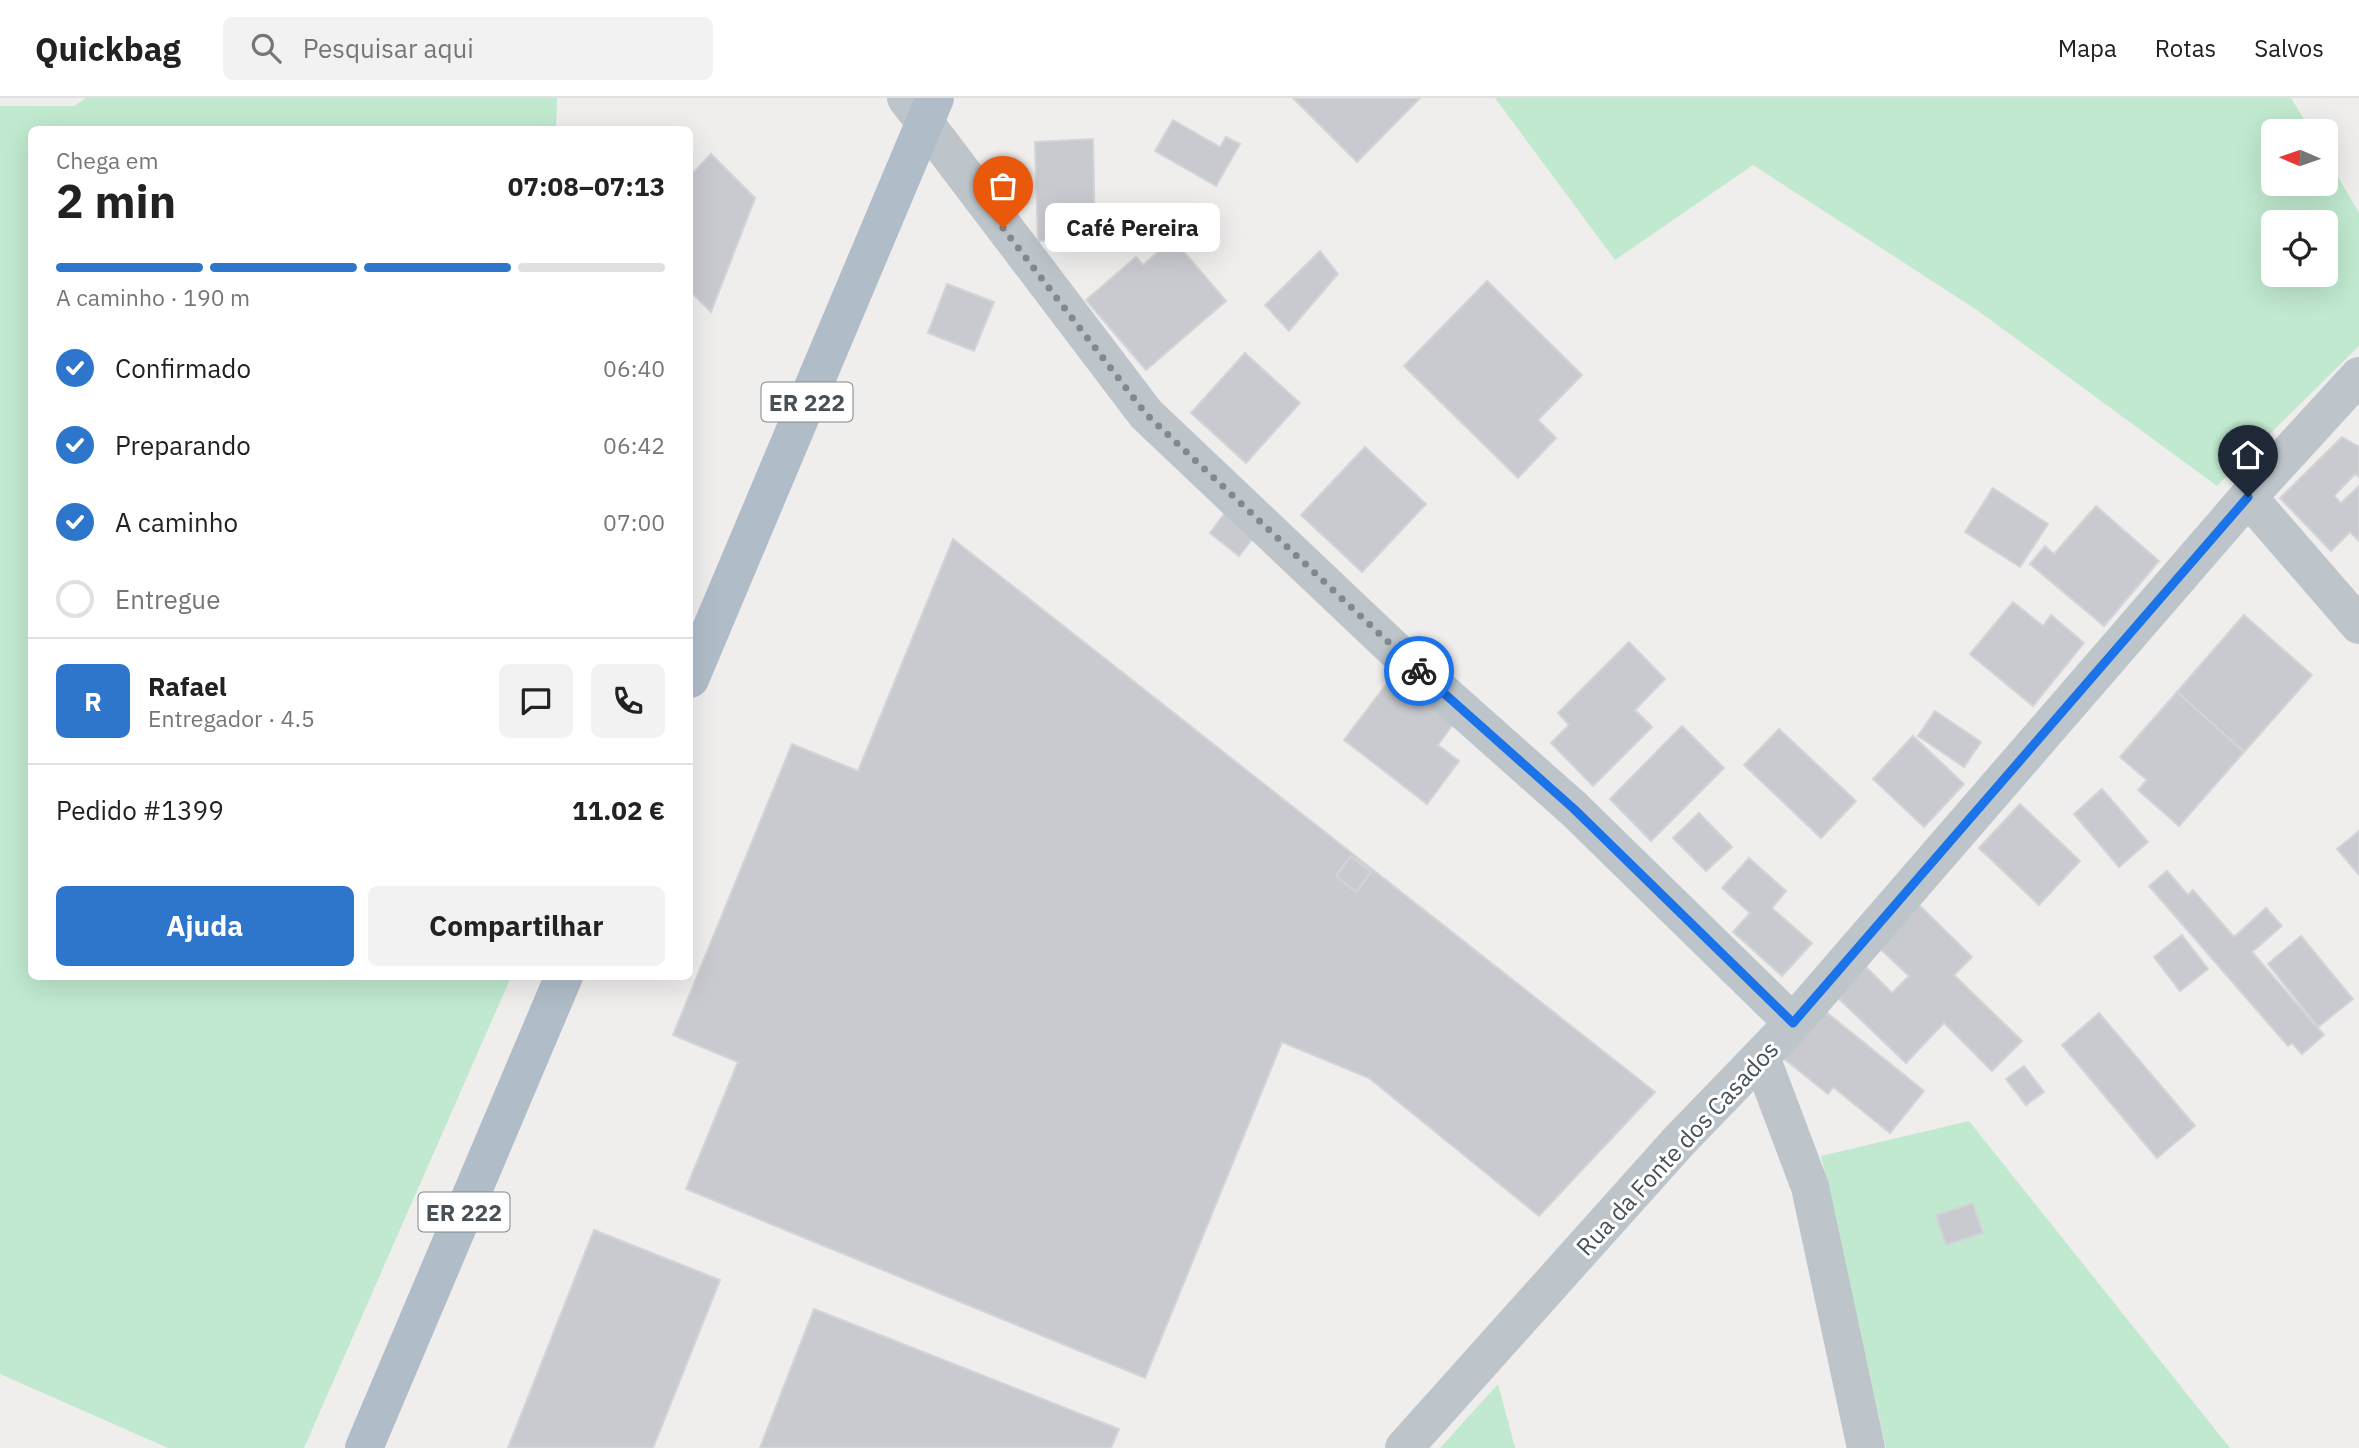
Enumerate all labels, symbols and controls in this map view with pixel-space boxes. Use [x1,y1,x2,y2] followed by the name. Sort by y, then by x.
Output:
[223,17,713,80] search box
[35,27,181,70] text: Quickbag
[247,29,285,67] icon: search
[303,31,474,65] text: Pesquisar aqui
[2058,32,2117,64] text: Mapa
[2155,32,2216,64] text: Rotas
[2254,32,2324,64] text: Salvos
[2261,119,2338,196] north arrow
[2261,119,2338,287] map controls
[56,145,158,175] text: Chega em
[973,156,1033,228] pin
[984,167,1022,205] icon: bag
[508,169,665,203] text: 07:08–07:13
[56,171,176,231] text: 2 min
[1045,204,1220,252] callout: Café Pereira
[2261,210,2338,287] button: locate
[1066,212,1199,242] text: Café Pereira
[56,282,250,312] text: A caminho · 190 m
[56,349,94,387] icon: check
[115,351,251,385] text: Confirmado
[603,353,665,383] text: 06:40
[762,382,852,422] road number: ER 222
[2218,425,2278,497] pin
[56,426,94,464] icon: check
[115,428,251,462] text: Preparando
[603,430,665,460] text: 06:42
[2229,436,2267,474] icon: home
[56,503,94,541] icon: check
[115,505,238,539] text: A caminho
[603,507,665,537] text: 07:00
[115,582,220,616] text: Entregue
[1384,636,1454,706] courier
[1400,652,1438,690] icon: bike
[499,664,573,738] button: chat
[591,664,665,738] button: phone
[148,669,227,703] text: Rafael
[84,684,102,718] text: R
[148,703,315,733] text: Entregador · 4.5
[56,793,224,827] text: Pedido #1399
[572,793,665,827] text: 11.02 €
[56,886,354,966] button: Ajuda
[368,886,665,966] button: Compartilhar
[1569,1034,1785,1262] street label: Rua da Fonte dos Casados
[419,1192,510,1232] road number: ER 222

